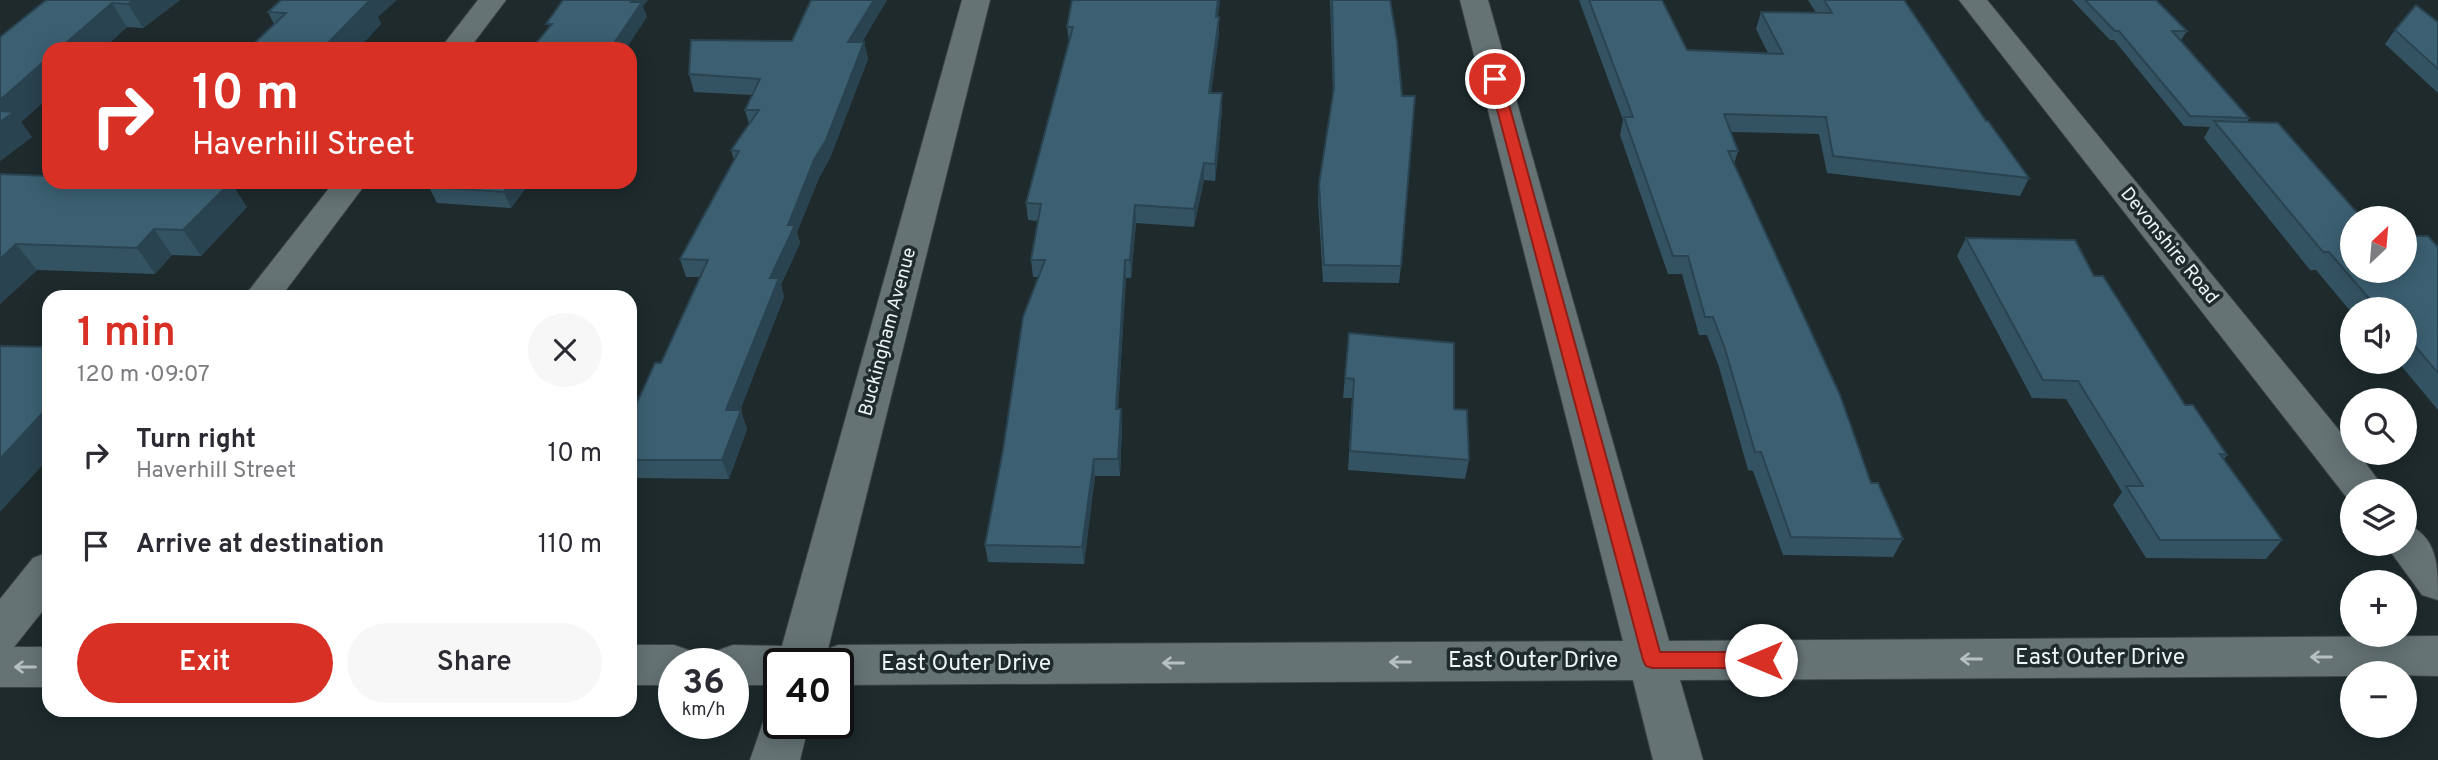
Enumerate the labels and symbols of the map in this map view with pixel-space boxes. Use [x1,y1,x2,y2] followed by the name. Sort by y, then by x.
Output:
[1465,49,1525,109] pin
[2115,183,2223,309] street label: Devonshire Road
[2340,206,2417,284] north arrow
[854,245,922,419] street label: Buckingham Avenue
[1724,623,1798,697] position arrow
[2015,644,2185,673] street label: East Outer Drive
[1448,647,1618,676] street label: East Outer Drive
[763,648,854,739] speed limit sign: 40
[881,650,1051,679] street label: East Outer Drive
[2310,650,2333,664] one-way arrow
[1960,652,1983,666] one-way arrow
[1389,655,1412,669] one-way arrow
[1162,656,1185,670] one-way arrow
[13,660,36,674] one-way arrow

